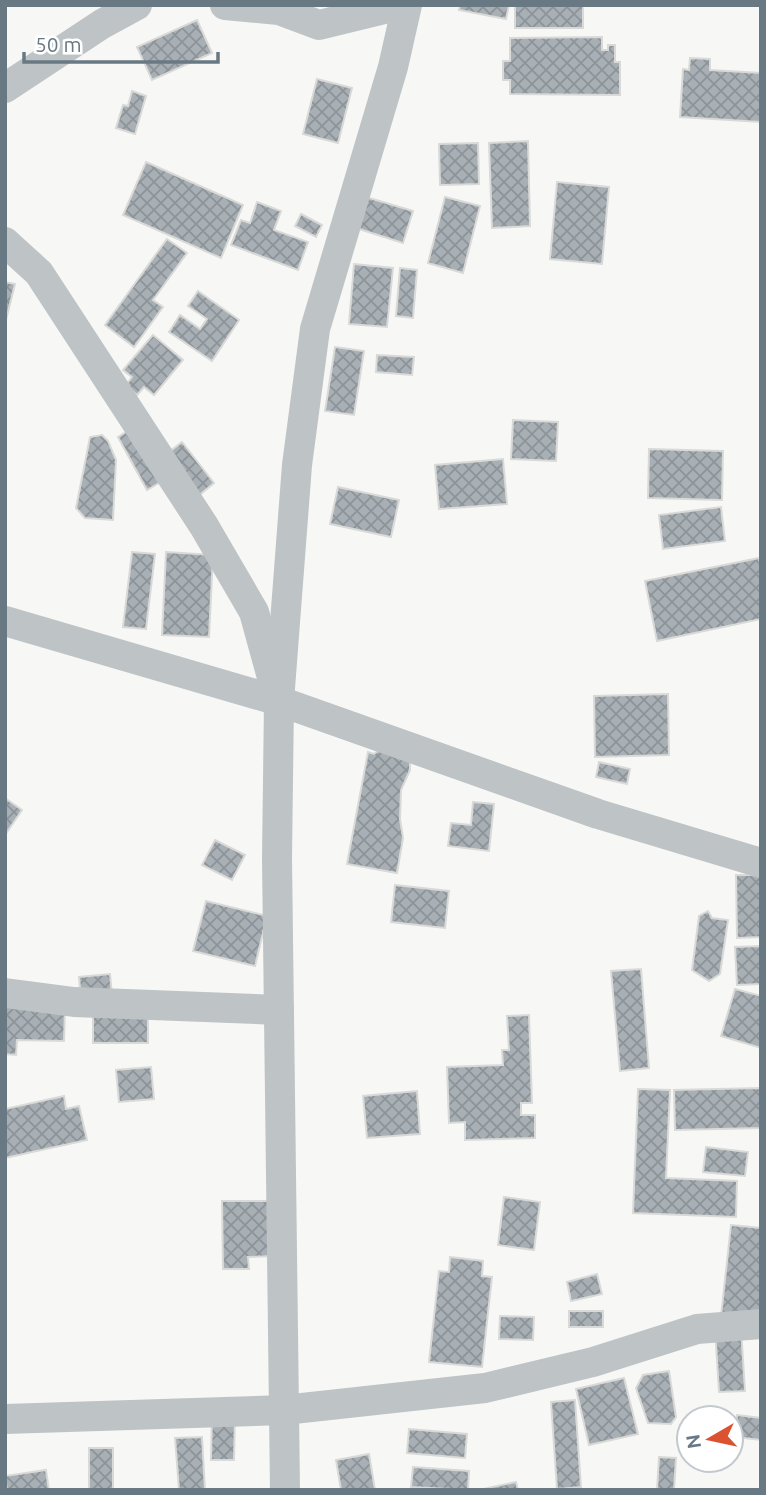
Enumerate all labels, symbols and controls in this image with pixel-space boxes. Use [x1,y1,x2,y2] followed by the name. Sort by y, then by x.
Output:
[24,21,219,65] scale bar
[35,32,82,56] text: 50 m
[675,1404,745,1474] north arrow
[681,1433,705,1450] text: N

